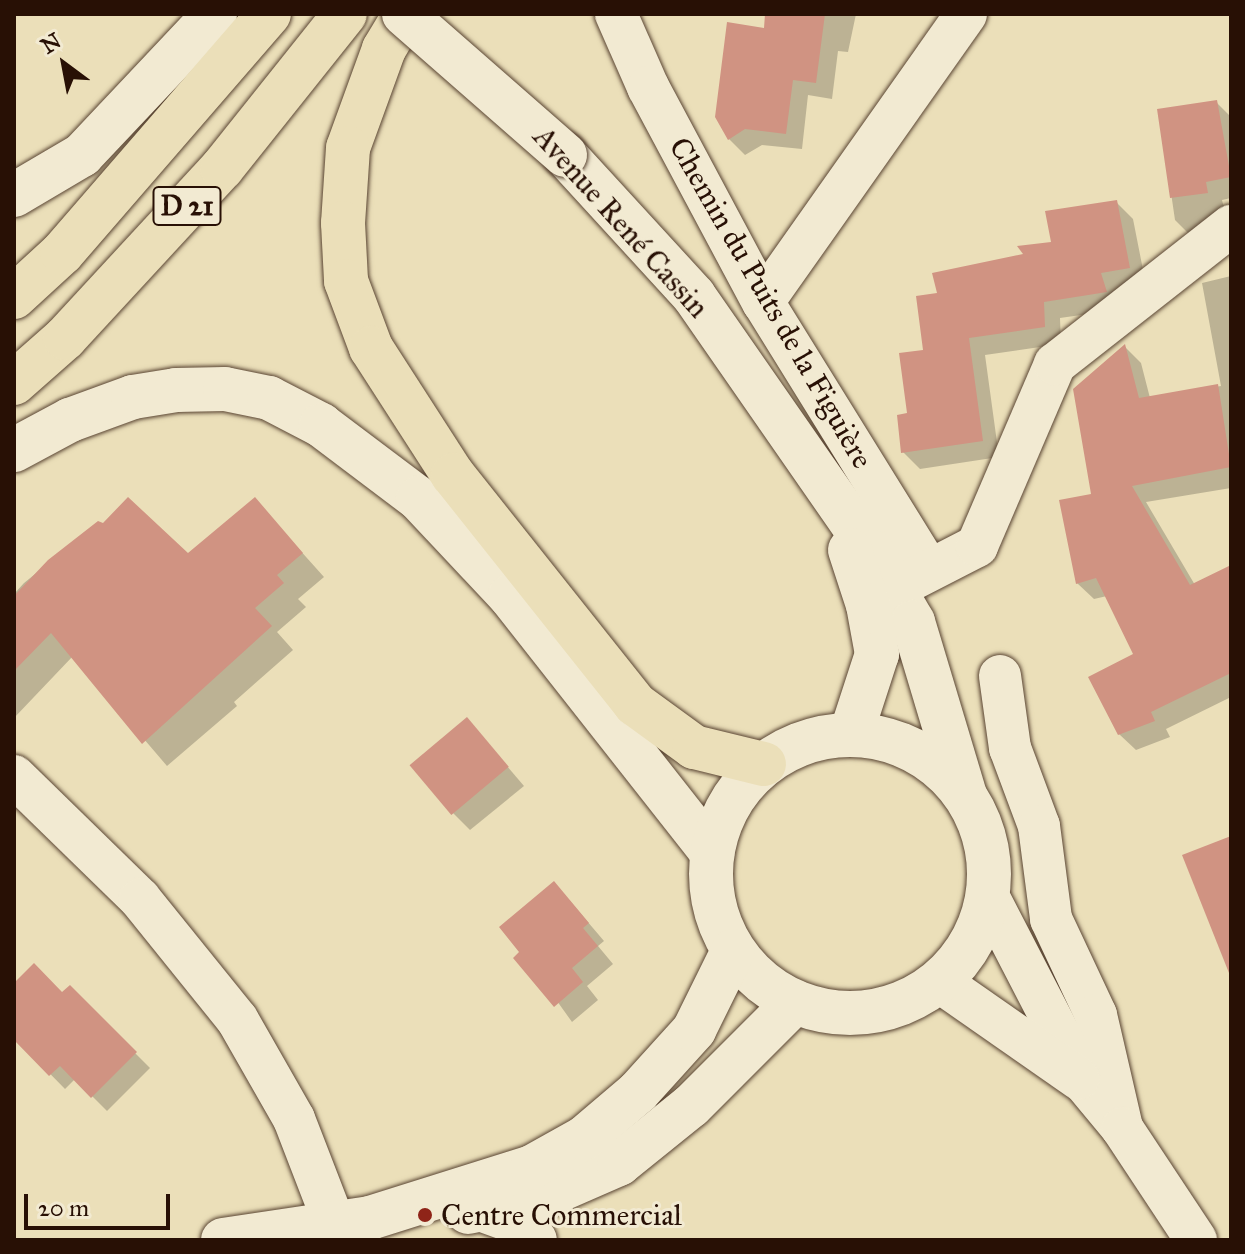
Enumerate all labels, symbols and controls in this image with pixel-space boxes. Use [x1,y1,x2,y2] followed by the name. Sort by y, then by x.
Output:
[24,24,104,104] north arrow
[36,27,66,60] text: N
[526,119,716,325] street label: Avenue René Cassin
[661,131,881,475] street label: Chemin du Puits de la Figuière
[151,182,223,230] road number: D 21
[28,1178,174,1228] scale bar
[38,1193,89,1223] text: 20 m
[441,1197,682,1233] place label: Centre Commercial
[416,1206,434,1224] marker: Centre Commercial

